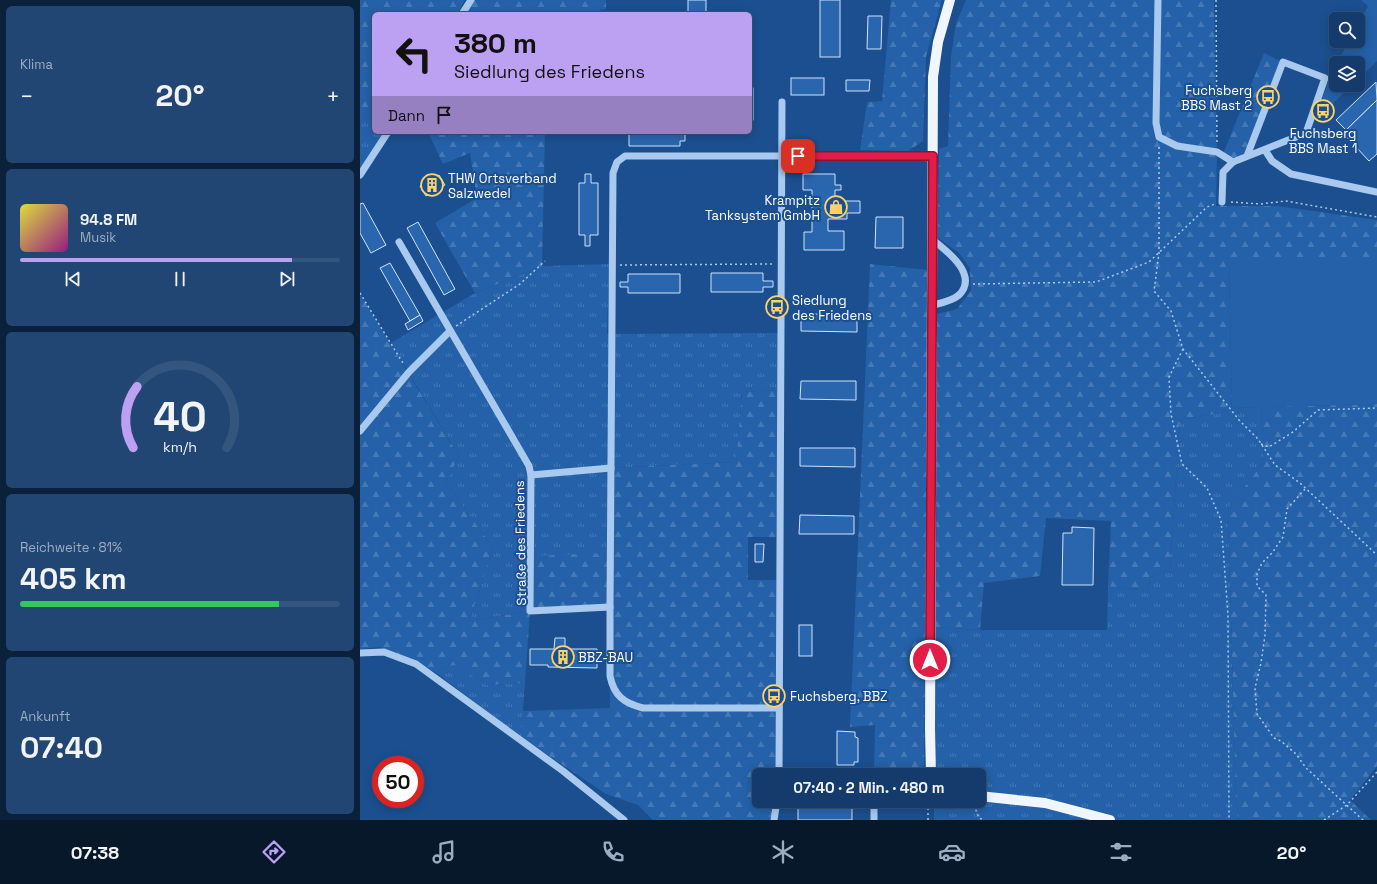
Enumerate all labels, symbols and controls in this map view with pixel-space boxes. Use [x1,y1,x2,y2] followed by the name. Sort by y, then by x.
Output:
[1329,12,1365,92] map controls
[1329,12,1365,48] button: search
[454,25,537,61] text: 380 m
[388,28,440,80] icon: left
[20,56,53,73] text: Klima
[1329,56,1365,92] button: layers
[454,60,645,83] text: Siedlung des Friedens
[155,76,205,115] text: 20°
[20,82,34,110] text: −
[326,82,340,110] text: +
[1181,82,1252,114] place label: Fuchsberg BBS Mast 2
[1255,84,1281,110] bus stop icon: Fuchsberg BBS Mast 2
[1310,98,1336,124] bus stop icon: Fuchsberg BBS Mast 1
[433,104,455,126] icon: arrive
[388,106,425,125] text: Dann
[1289,125,1357,157] place label: Fuchsberg BBS Mast 1
[781,139,815,173] pin
[787,145,809,167] icon: arrive
[448,170,557,202] place label: THW Ortsverband Salzwedel
[419,172,445,198] building icon: THW Ortsverband Salzwedel
[705,192,820,224] place label: Krampitz Tanksystem GmbH
[823,194,849,220] shop icon: Krampitz Tanksystem GmbH
[80,210,137,229] text: 94.8 FM
[80,229,116,246] text: Musik
[62,268,84,290] icon: previous
[169,268,191,290] icon: pause
[276,268,298,290] icon: next
[792,292,872,324] place label: Siedlung des Friedens
[764,294,790,320] bus stop icon: Siedlung des Friedens
[153,390,207,443] text: 40
[163,438,197,456] text: km/h
[511,480,530,606] street label: Straße des Friedens
[20,539,122,556] text: Reichweite · 81%
[20,559,127,598] text: 405 km
[909,639,951,681] position arrow
[550,644,576,670] building icon: BBZ-BAU
[578,649,633,666] place label: BBZ-BAU
[761,683,787,709] bus stop icon: Fuchsberg, BBZ
[790,688,888,705] place label: Fuchsberg, BBZ
[20,708,70,725] text: Ankunft
[20,728,103,767] text: 07:40
[372,756,424,808] speed limit sign: 50
[793,778,945,797] text: 07:40 · 2 Min. · 480 m
[260,838,288,866] icon: directions
[430,838,458,866] icon: music
[599,838,627,866] icon: phone
[769,838,797,866] icon: climate
[938,838,966,866] icon: car
[1107,838,1135,866] icon: filters
[71,841,119,864] text: 07:38
[1277,841,1306,864] text: 20°

